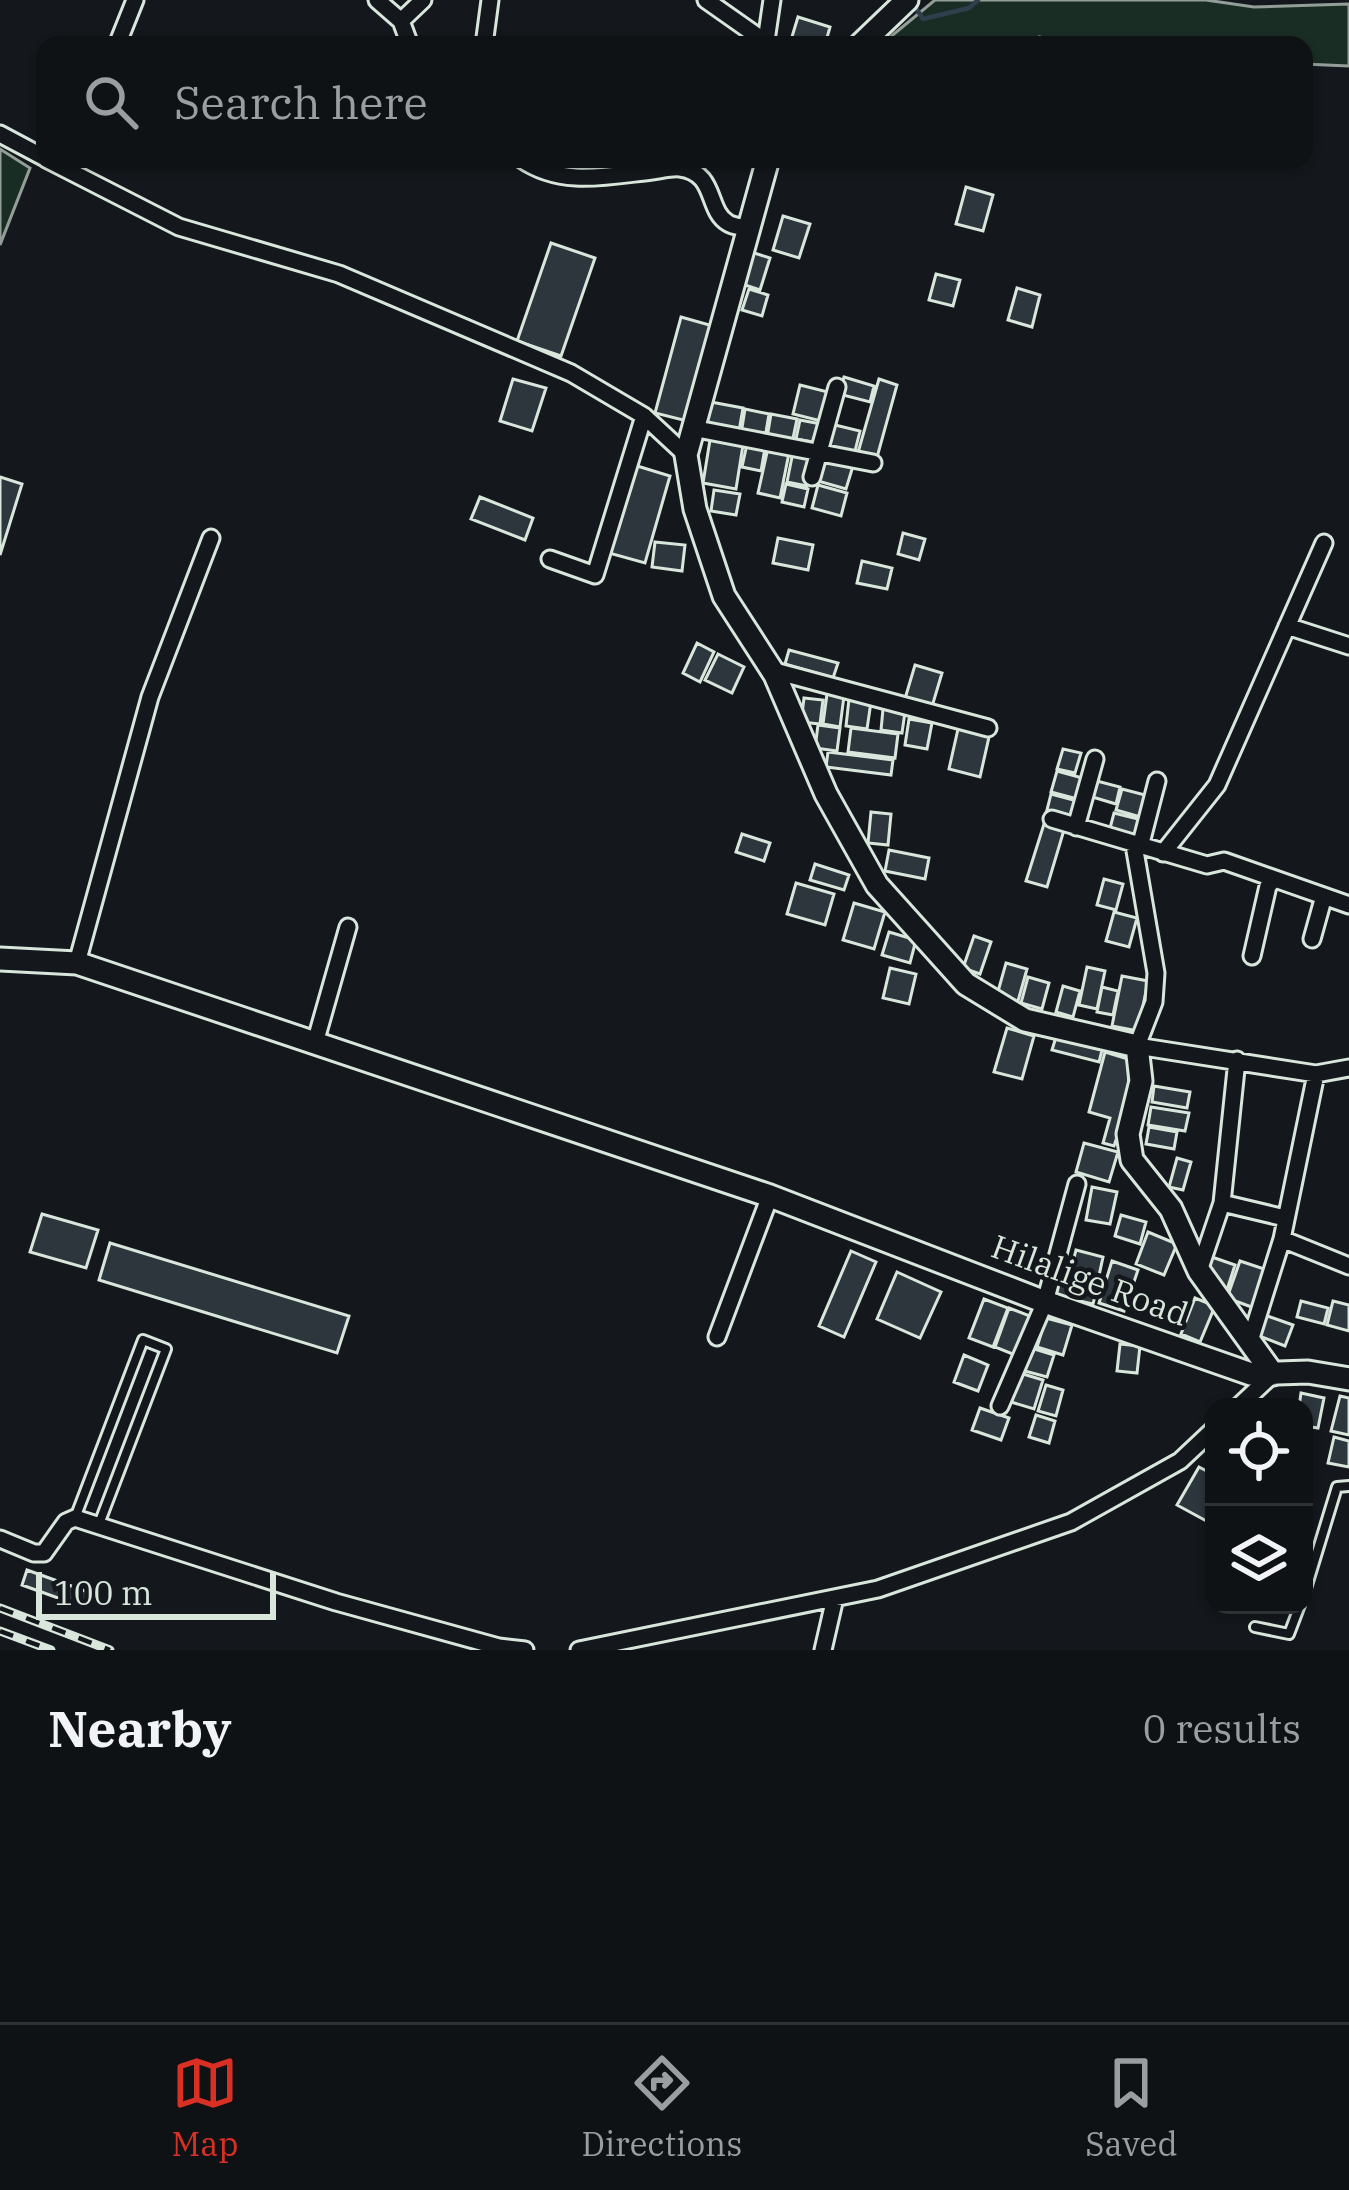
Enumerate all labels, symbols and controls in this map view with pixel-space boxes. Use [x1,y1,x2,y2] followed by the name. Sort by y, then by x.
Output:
[36,36,1313,168] search box
[78,69,144,135] icon: search
[174,73,428,131] text: Search here
[986,1224,1194,1335] street label: Hilalige Road
[1205,1398,1313,1614] map controls
[1205,1398,1313,1506] button: locate
[1205,1506,1313,1614] button: layers
[36,1566,276,1619] scale bar
[54,1571,153,1614] text: 100 m
[48,1695,232,1761] text: Nearby
[1143,1703,1301,1754] text: 0 results
[171,2050,238,2165] tab: Map
[581,2050,742,2165] tab: Directions
[1085,2050,1178,2165] tab: Saved

